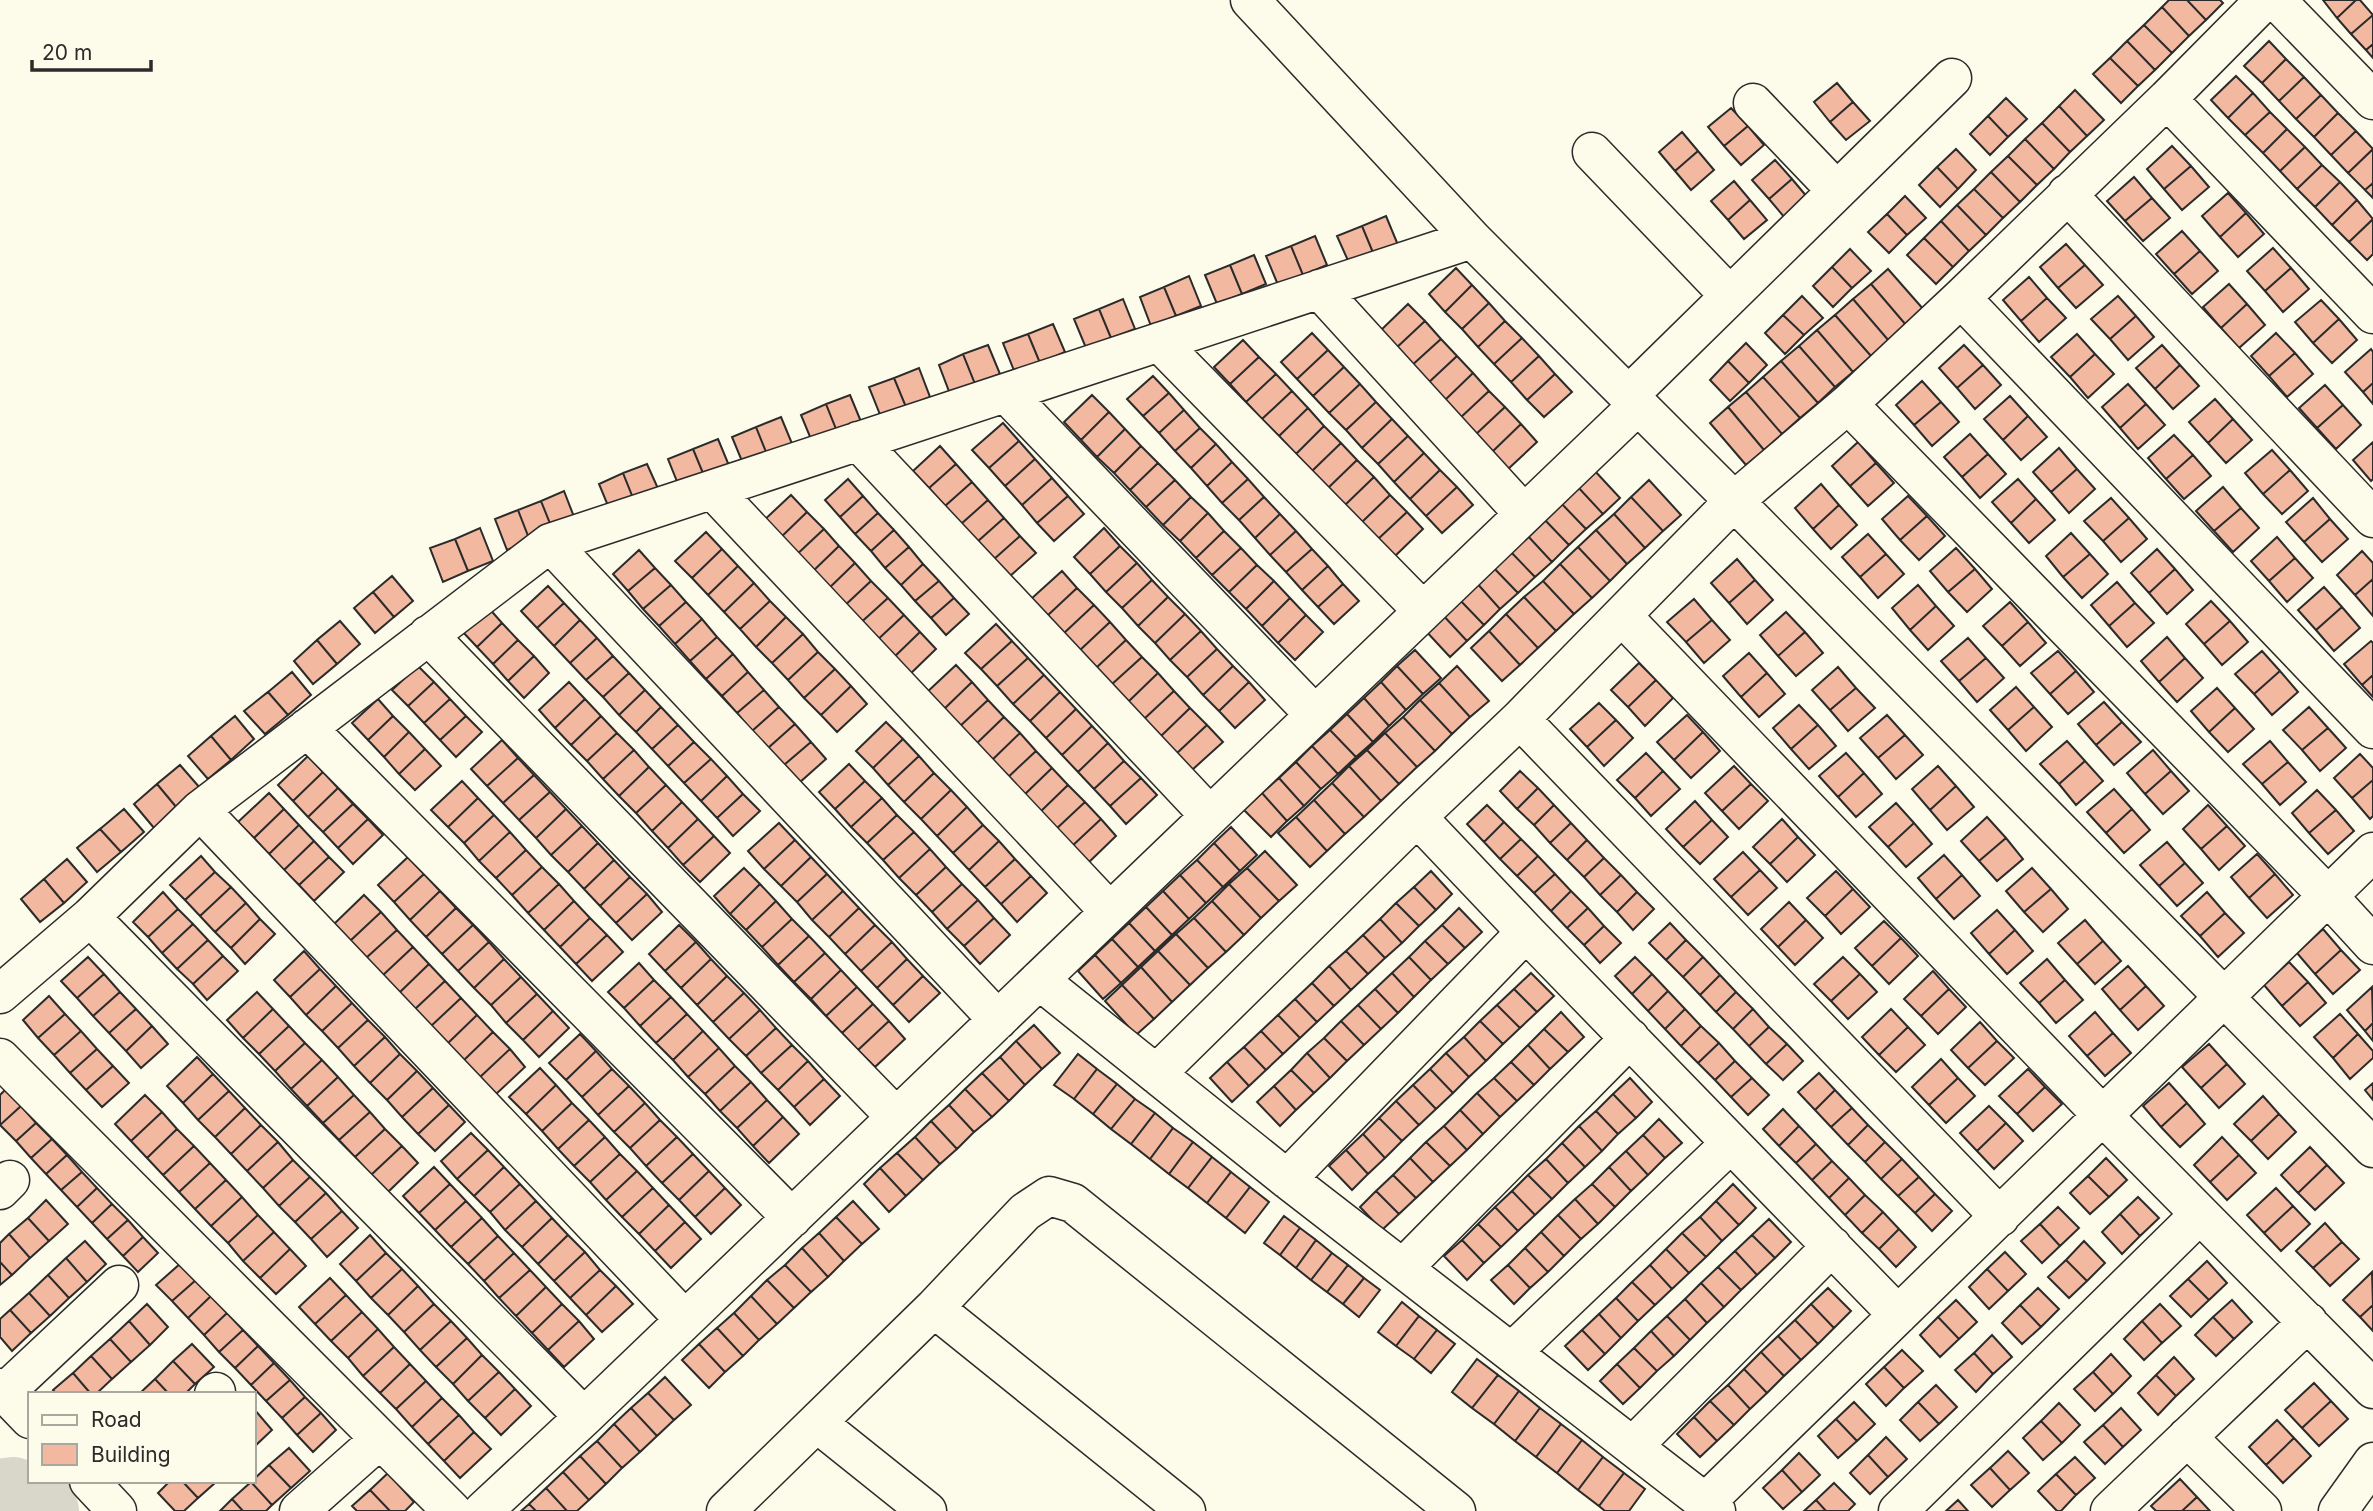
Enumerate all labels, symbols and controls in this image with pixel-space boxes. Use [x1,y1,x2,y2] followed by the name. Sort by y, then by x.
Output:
[32,28,150,72] scale bar
[42,40,92,65] text: 20 m
[28,1392,256,1483] legend
[91,1407,142,1432] text: Road
[91,1442,171,1467] text: Building

